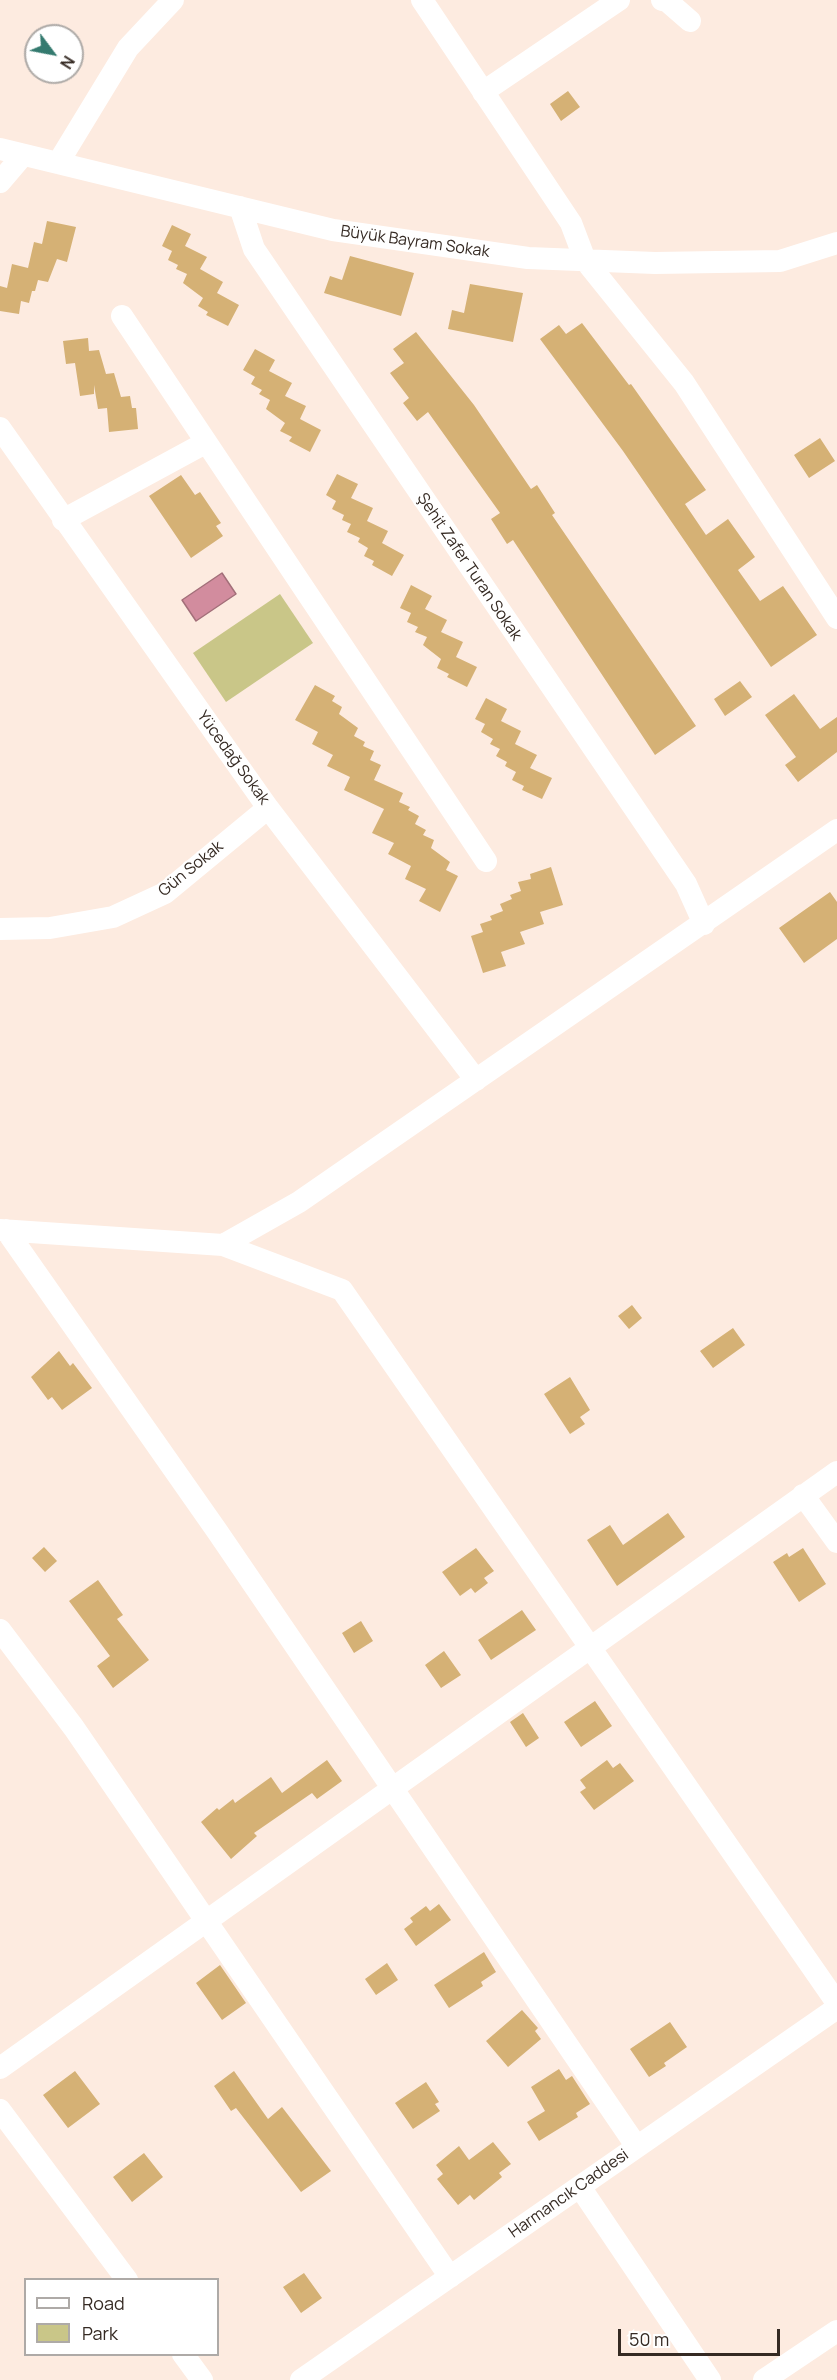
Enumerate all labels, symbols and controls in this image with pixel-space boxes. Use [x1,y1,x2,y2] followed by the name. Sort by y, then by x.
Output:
[24,24,84,84] north arrow
[55,52,80,73] text: N
[339,222,491,262] street label: Büyük Bayram Sokak
[412,490,526,644] street label: Şehit Zafer Turan Sokak
[193,708,273,808] street label: Yücedağ Sokak
[155,837,227,901] street label: Gün Sokak
[505,2145,633,2243] street label: Harmancık Caddesi
[24,2278,219,2356] legend
[82,2291,125,2315] text: Road
[621,2317,783,2355] scale bar
[82,2321,118,2345] text: Park
[629,2327,669,2351] text: 50 m

